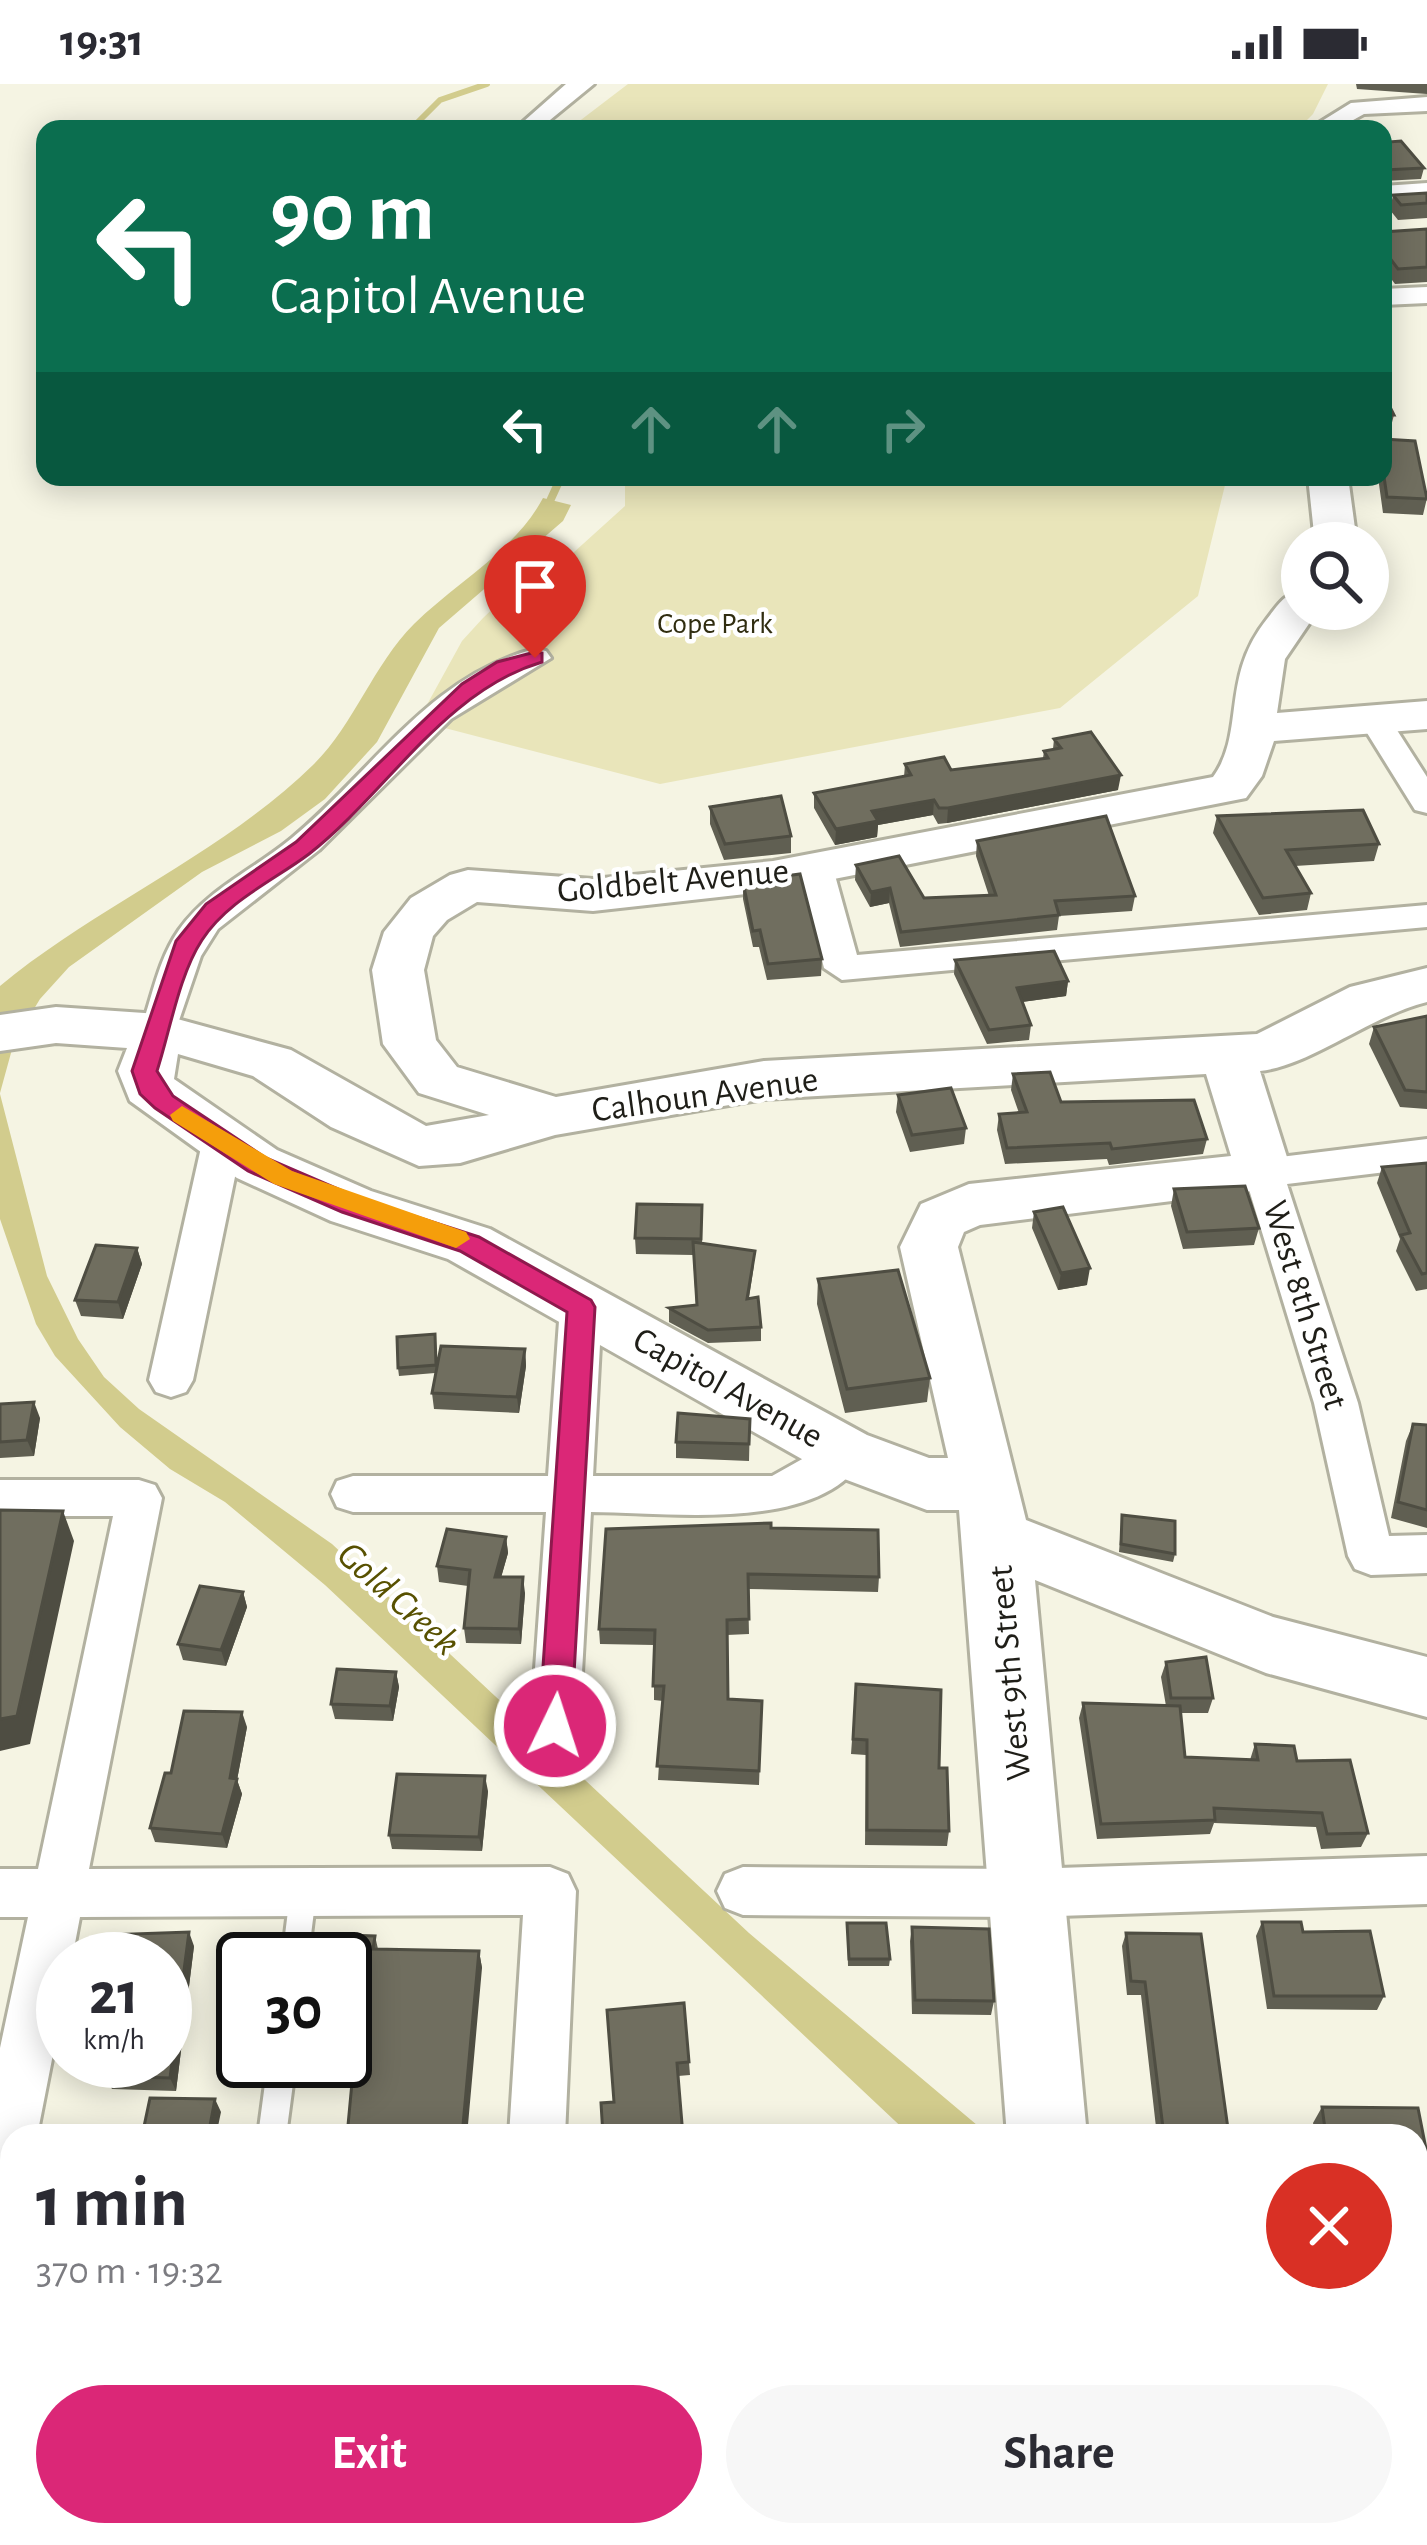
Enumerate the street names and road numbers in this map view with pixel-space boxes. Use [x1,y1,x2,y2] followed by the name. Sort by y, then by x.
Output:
[556,853,790,909] street label: Goldbelt Avenue
[590,1061,820,1129] street label: Calhoun Avenue
[1256,1197,1354,1414] street label: West 8th Street
[627,1321,829,1455] street label: Capitol Avenue
[983,1563,1037,1782] street label: West 9th Street

